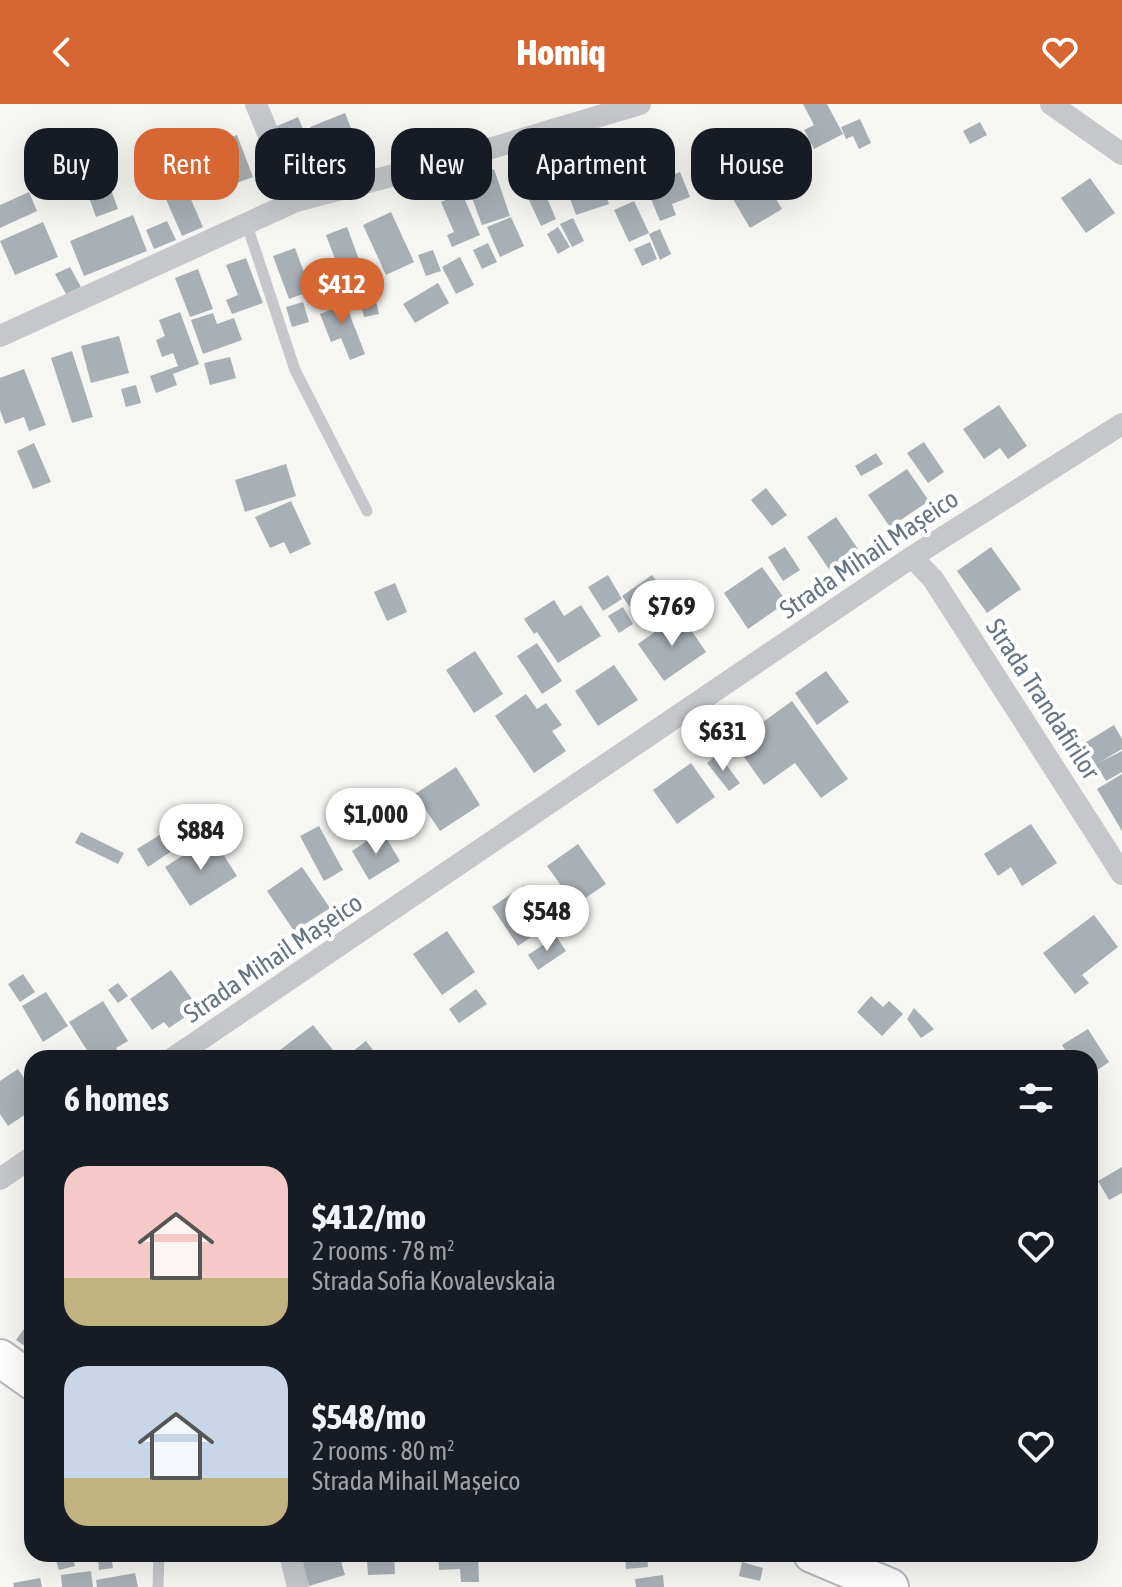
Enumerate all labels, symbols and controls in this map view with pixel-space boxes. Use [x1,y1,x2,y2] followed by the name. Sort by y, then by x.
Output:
[40,30,84,74] icon: back
[1038,30,1082,74] icon: heart
[516,31,606,73] text: Homiq
[24,128,118,200] chip: Buy
[134,128,239,200] chip: Rent
[255,128,375,200] chip: Filters
[391,128,492,200] chip: New
[508,128,675,200] chip: Apartment
[691,128,812,200] chip: House
[295,258,389,326] pin: $412
[318,269,366,299] text: $412
[774,483,964,625] street label: Strada Mihail Mașeico
[625,580,719,648] pin: $769
[648,591,696,621] text: $769
[980,613,1106,785] street label: Strada Trandafirilor
[676,705,770,773] pin: $631
[699,716,747,746] text: $631
[311,788,441,856] pin: $1,000
[344,799,408,829] text: $1,000
[154,804,248,872] pin: $884
[177,815,225,845] text: $884
[500,885,594,953] pin: $548
[178,887,368,1029] street label: Strada Mihail Mașeico
[523,896,571,926] text: $548
[1014,1076,1058,1120] icon: filters
[64,1079,169,1118] text: 6 homes
[312,1197,426,1236] text: $412/mo
[128,1198,224,1294] icon: home
[1014,1224,1058,1268] icon: heart
[312,1236,454,1266] text: 2 rooms · 78 m²
[312,1266,556,1296] text: Strada Sofia Kovalevskaia
[312,1397,426,1436] text: $548/mo
[128,1398,224,1494] icon: home
[1014,1424,1058,1468] icon: heart
[312,1436,454,1466] text: 2 rooms · 80 m²
[312,1466,520,1496] text: Strada Mihail Mașeico

